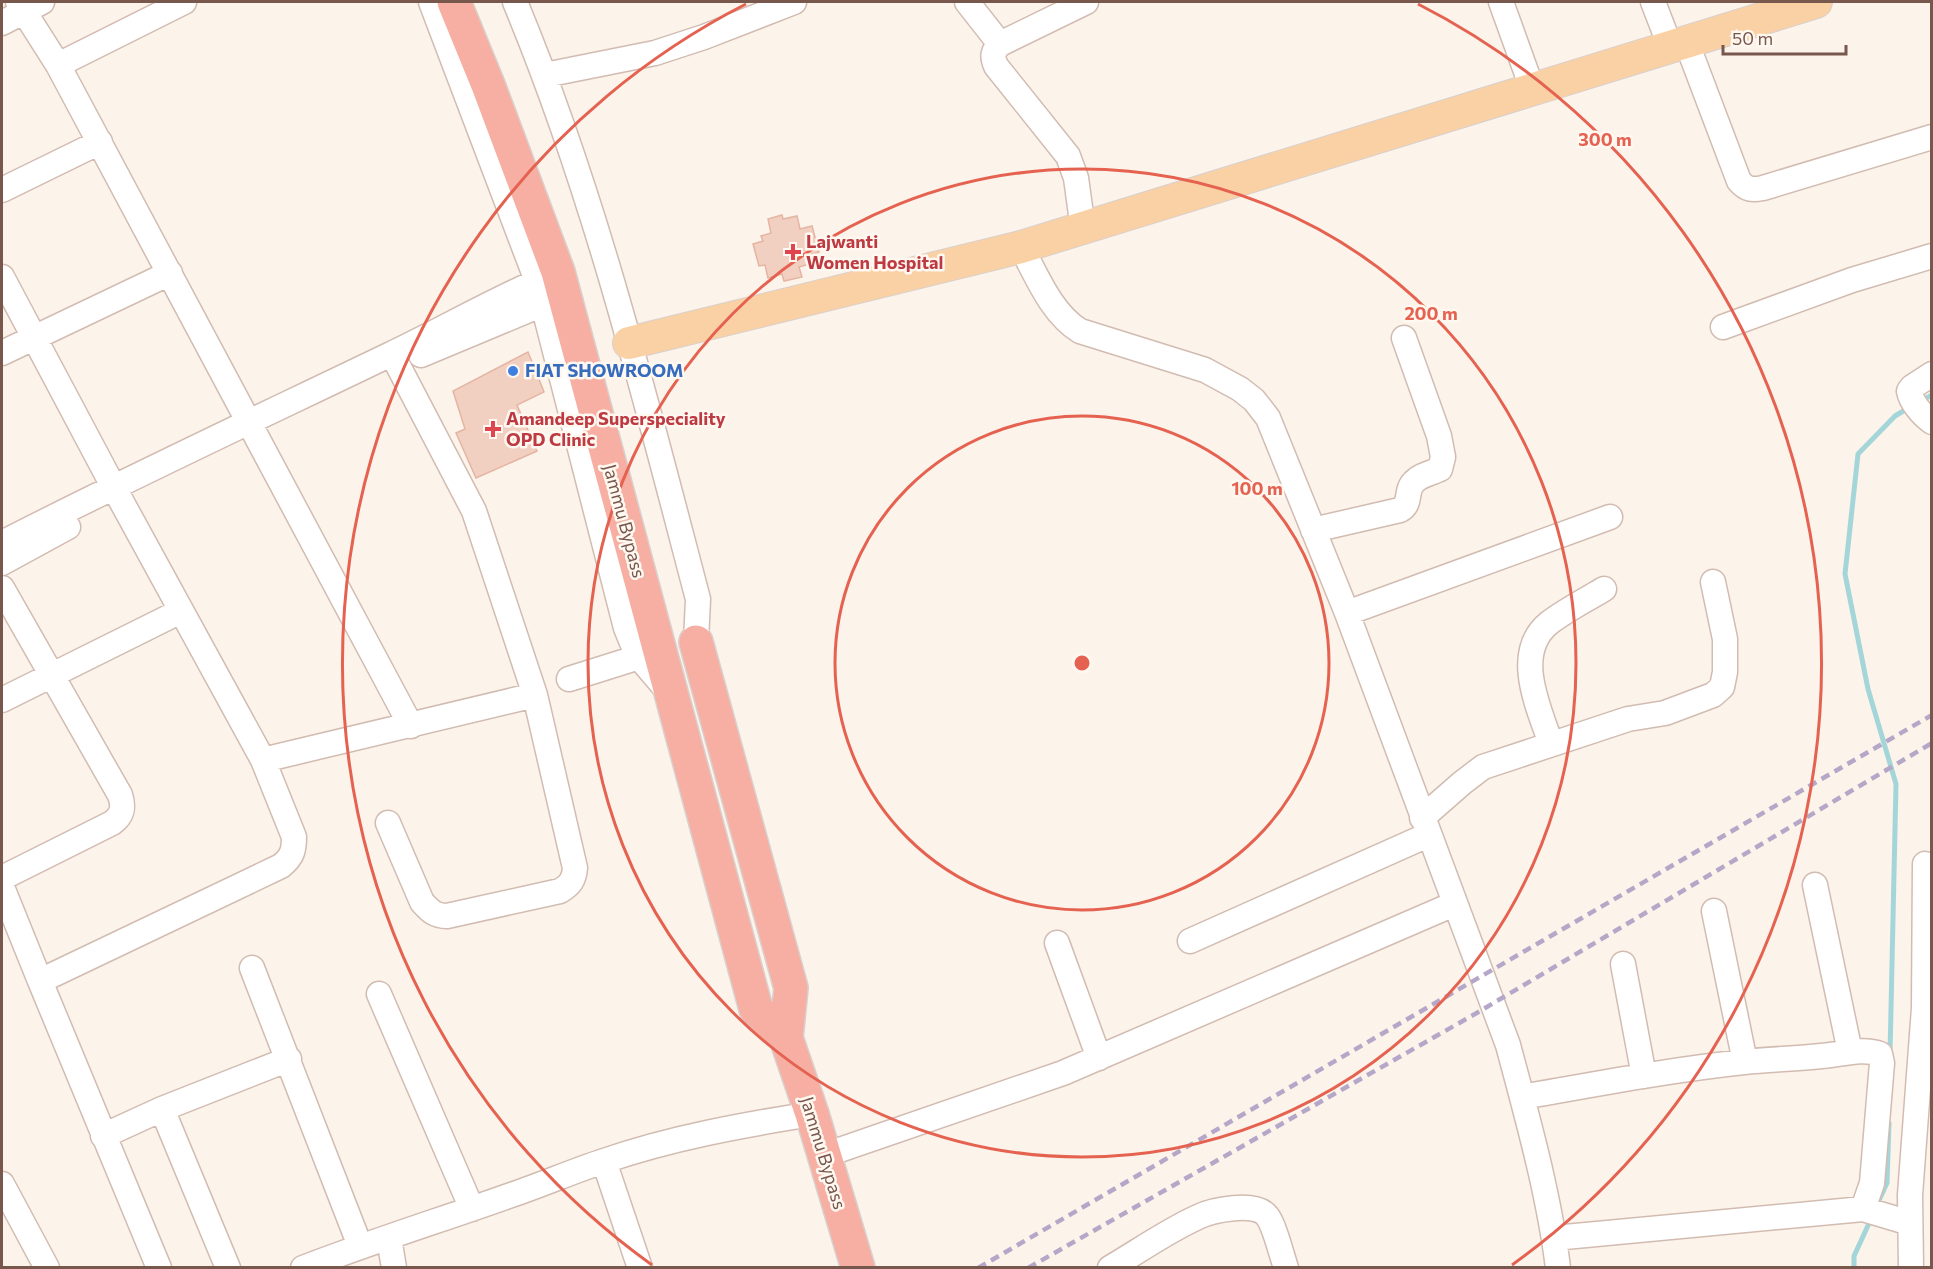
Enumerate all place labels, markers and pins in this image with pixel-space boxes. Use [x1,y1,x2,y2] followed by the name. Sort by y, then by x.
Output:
[806,230,944,273] place label: Lajwanti Women Hospital
[784,243,802,261] marker: Lajwanti Women Hospital
[525,359,683,381] place label: FIAT SHOWROOM
[506,364,520,378] marker: FIAT SHOWROOM
[506,407,726,450] place label: Amandeep Superspeciality OPD Clinic
[484,420,502,438] marker: Amandeep Superspeciality OPD Clinic
[1072,653,1092,673] centre of rings

